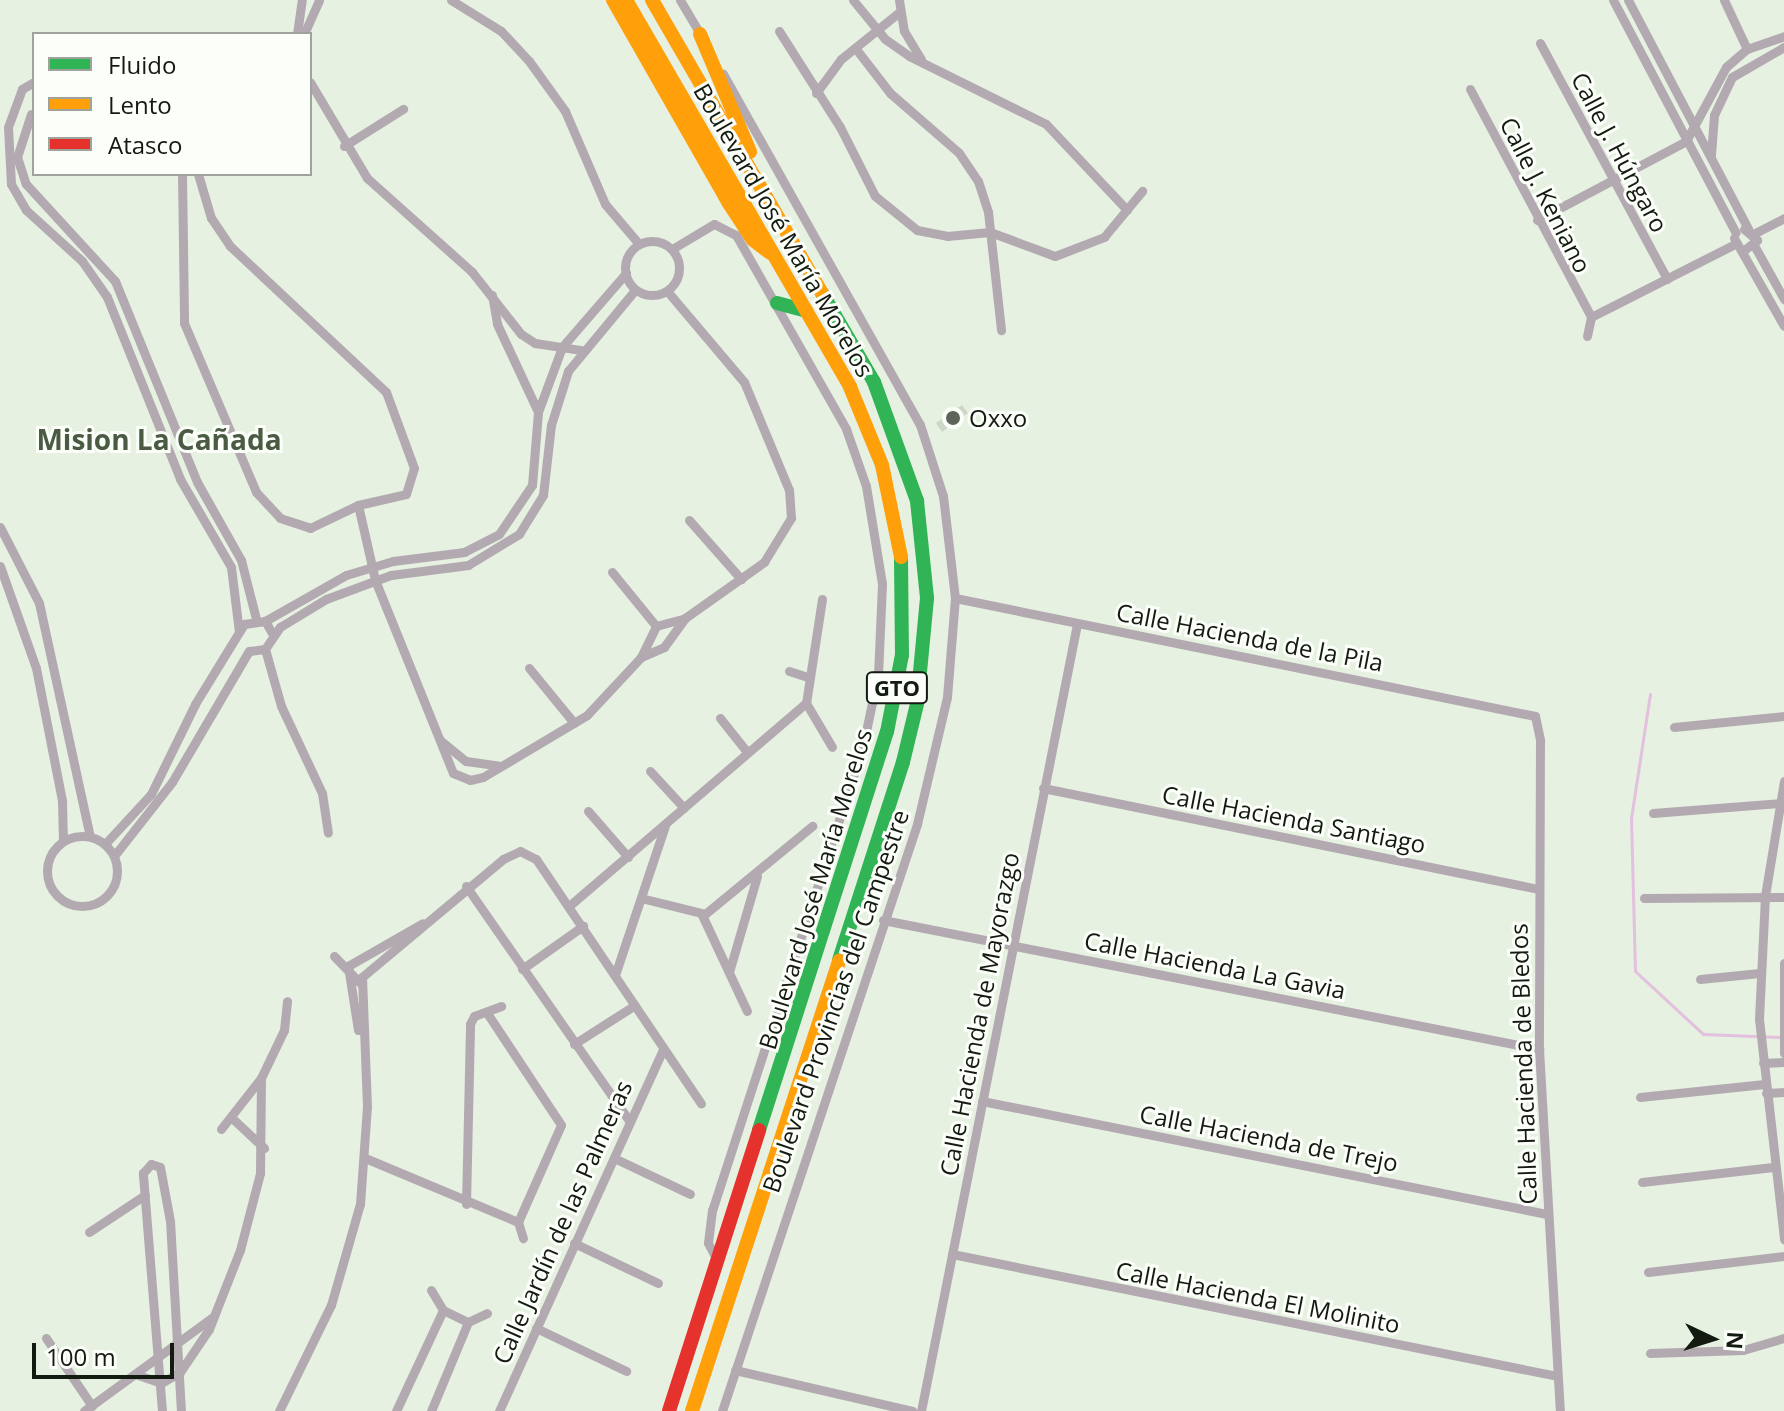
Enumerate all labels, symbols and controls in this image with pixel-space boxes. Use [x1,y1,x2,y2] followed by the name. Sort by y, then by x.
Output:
[32,32,312,176] legend
[108,48,176,81] text: Fluido
[1566,67,1674,237] street label: Calle J. Húngaro
[688,78,880,382] street label: Boulevard José María Morelos
[108,88,172,121] text: Lento
[1494,112,1598,278] street label: Calle J. Keniano
[108,128,182,161] text: Atasco
[969,404,1027,432] place label: Oxxo
[944,409,962,427] marker: Oxxo
[36,422,282,456] district label: Mision La Cañada
[1114,597,1386,677] street label: Calle Hacienda de la Pila
[865,670,929,706] road number: GTO
[752,725,878,1053] street label: Boulevard José María Morelos
[1160,779,1428,859] street label: Calle Hacienda Santiago
[756,806,914,1196] street label: Boulevard Provincias del Campestre
[933,850,1025,1178] street label: Calle Hacienda de Mayorazgo
[1504,923,1542,1205] street label: Calle Hacienda de Bledos
[1082,926,1348,1004] street label: Calle Hacienda La Gavia
[486,1076,638,1368] street label: Calle Jardín de las Palmeras
[1137,1099,1401,1177] street label: Calle Hacienda de Trejo
[1113,1255,1403,1339] street label: Calle Hacienda El Molinito
[1672,1299,1752,1379] north arrow
[36,1327,178,1377] scale bar
[1720,1331,1752,1351] text: N
[46,1340,116,1373] text: 100 m

